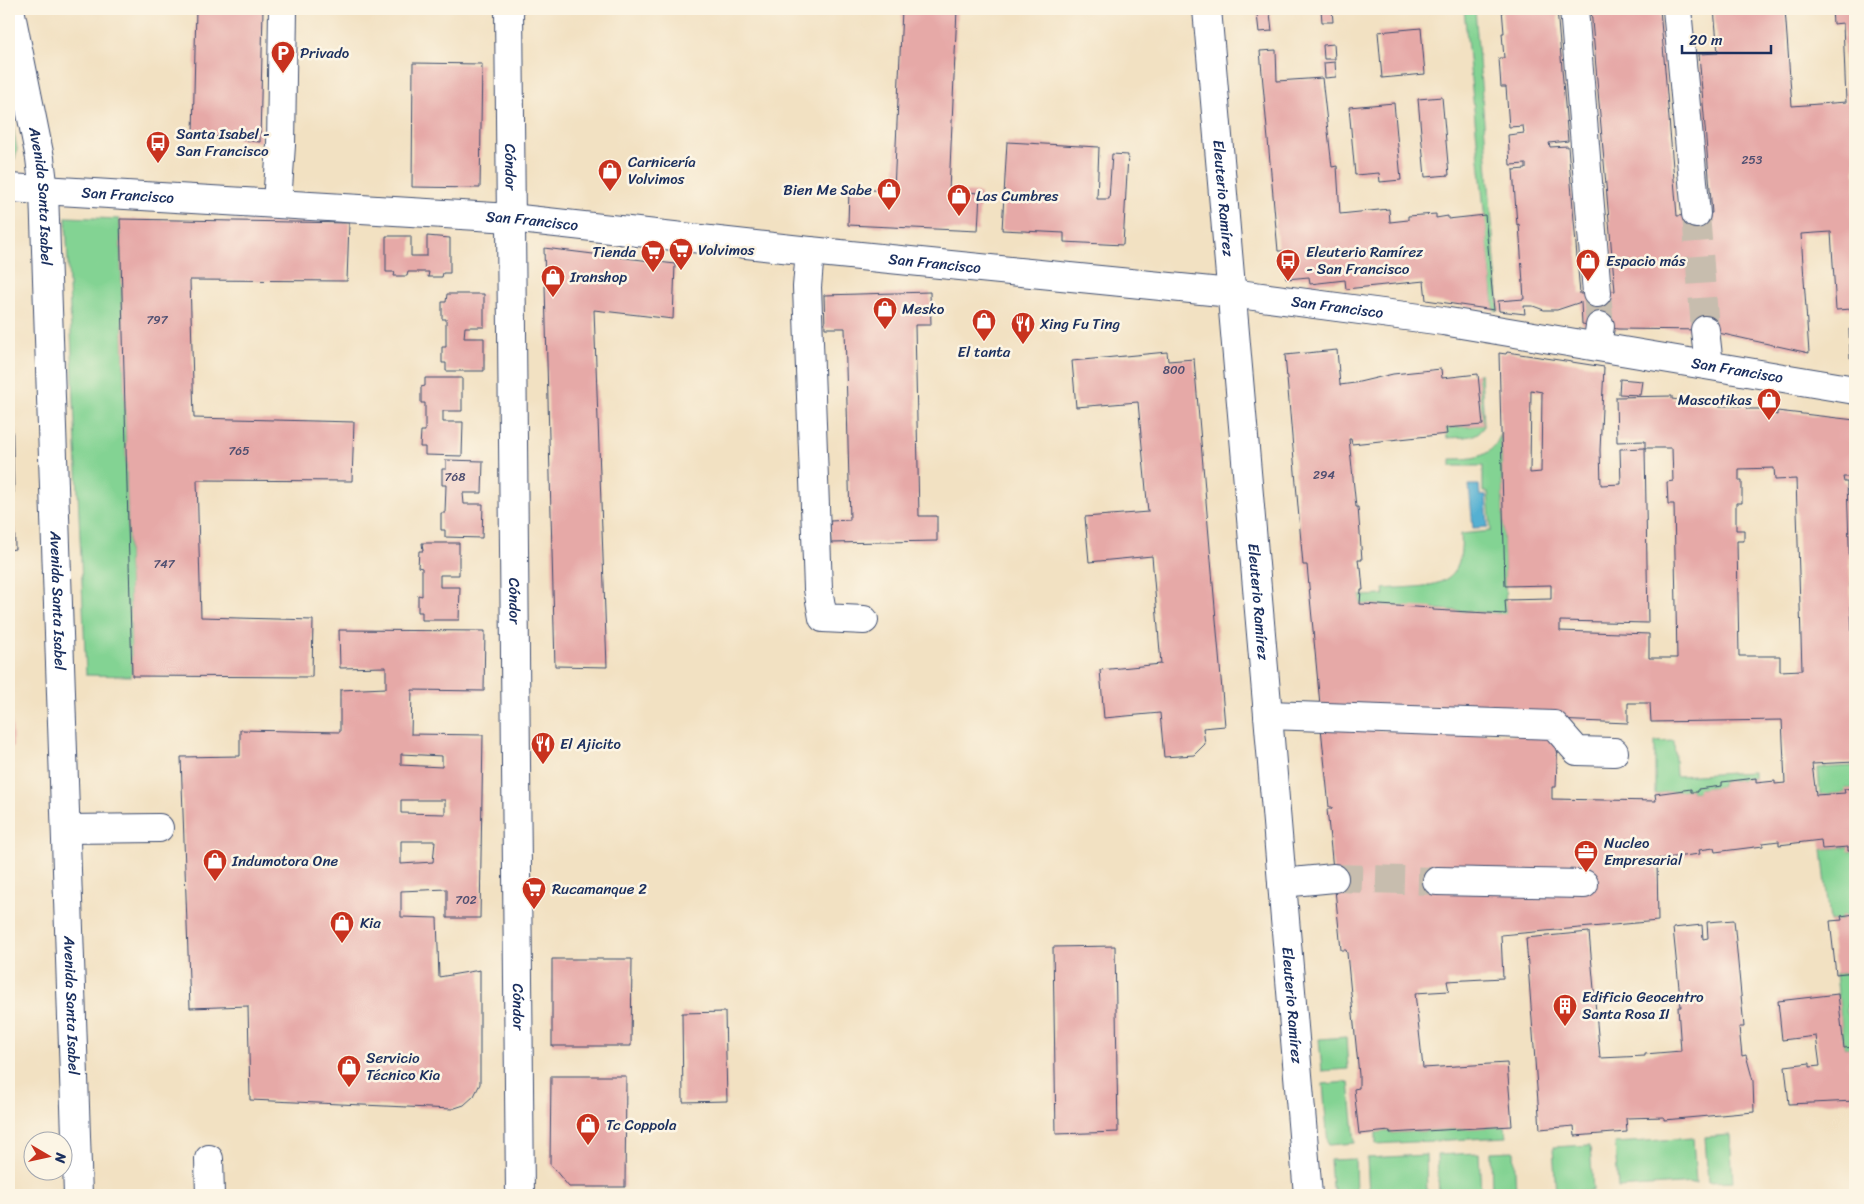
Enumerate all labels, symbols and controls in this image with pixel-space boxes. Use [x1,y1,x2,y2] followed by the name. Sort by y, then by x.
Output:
[1682,22,1770,54] scale bar
[1689,27,1723,53] text: 20 m
[270,40,296,74] parking icon: Privado
[300,40,350,66] place label: Privado
[176,121,270,164] place label: Santa Isabel - San Francisco
[21,124,60,266] street label: Avenida Santa Isabel
[145,130,171,164] bus stop icon: Santa Isabel - San Francisco
[1205,139,1241,259] street label: Eleuterio Ramírez
[497,143,524,191] street label: Cóndor
[628,149,696,192] place label: Carnicería Volvimos
[1742,149,1763,171] house number: 253
[597,158,623,192] shop icon: Carnicería Volvimos
[783,177,872,203] place label: Bien Me Sabe
[876,177,902,211] shop icon: Bien Me Sabe
[81,179,175,211] street label: San Francisco
[946,183,972,217] shop icon: Las Cumbres
[976,183,1059,209] place label: Las Cumbres
[485,204,580,238] street label: San Francisco
[668,237,694,271] supermarket icon: Volvimos
[698,237,755,263] place label: Volvimos
[592,239,636,265] place label: Tienda
[640,239,666,273] supermarket icon: Tienda
[1306,239,1424,282] place label: Eleuterio Ramírez - San Francisco
[887,246,982,281] street label: San Francisco
[1275,248,1301,282] bus stop icon: Eleuterio Ramírez - San Francisco
[1575,248,1601,282] shop icon: Espacio más
[1606,248,1686,274] place label: Espacio más
[540,264,566,298] shop icon: Iranshop
[569,264,627,290] place label: Iranshop
[1290,288,1385,326] street label: San Francisco
[872,296,898,330] shop icon: Mesko
[902,296,945,322] place label: Mesko
[971,308,997,342] shop icon: El tanta
[146,309,169,331] house number: 797
[1010,311,1036,345] restaurant icon: Xing Fu Ting
[1039,311,1120,337] place label: Xing Fu Ting
[958,339,1011,365] place label: El tanta
[1689,350,1785,391] street label: San Francisco
[1163,359,1186,381] house number: 800
[1678,387,1752,413] place label: Mascotikas
[1756,387,1782,421] shop icon: Mascotikas
[228,440,250,462] house number: 765
[1313,464,1335,486] house number: 294
[445,466,465,488] house number: 768
[42,530,73,671] street label: Avenida Santa Isabel
[1240,542,1276,662] street label: Eleuterio Ramírez
[153,553,176,575] house number: 747
[501,577,528,625] street label: Cóndor
[530,731,556,765] restaurant icon: El Ajicito
[560,731,621,757] place label: El Ajicito
[1604,830,1683,873] place label: Nucleo Empresarial
[1573,839,1599,873] office icon: Nucleo Empresarial
[202,848,228,882] shop icon: Indumotora One
[231,848,339,874] place label: Indumotora One
[521,876,547,910] supermarket icon: Rucamanque 2
[552,876,647,902] place label: Rucamanque 2
[455,889,477,911] house number: 702
[329,910,355,944] shop icon: Kia
[360,910,381,936] place label: Kia
[56,934,87,1076] street label: Avenida Santa Isabel
[1274,946,1310,1066] street label: Eleuterio Ramírez
[505,983,531,1031] street label: Cóndor
[1582,984,1704,1027] place label: Edificio Geocentro Santa Rosa II
[1552,993,1578,1027] building icon: Edificio Geocentro Santa Rosa II
[366,1045,441,1088] place label: Servicio Técnico Kia
[336,1054,362,1088] shop icon: Servicio Técnico Kia
[575,1112,601,1146] shop icon: Tc Coppola
[606,1112,677,1138] place label: Tc Coppola
[22,1132,72,1182] north arrow
[47,1150,74,1165] text: N

